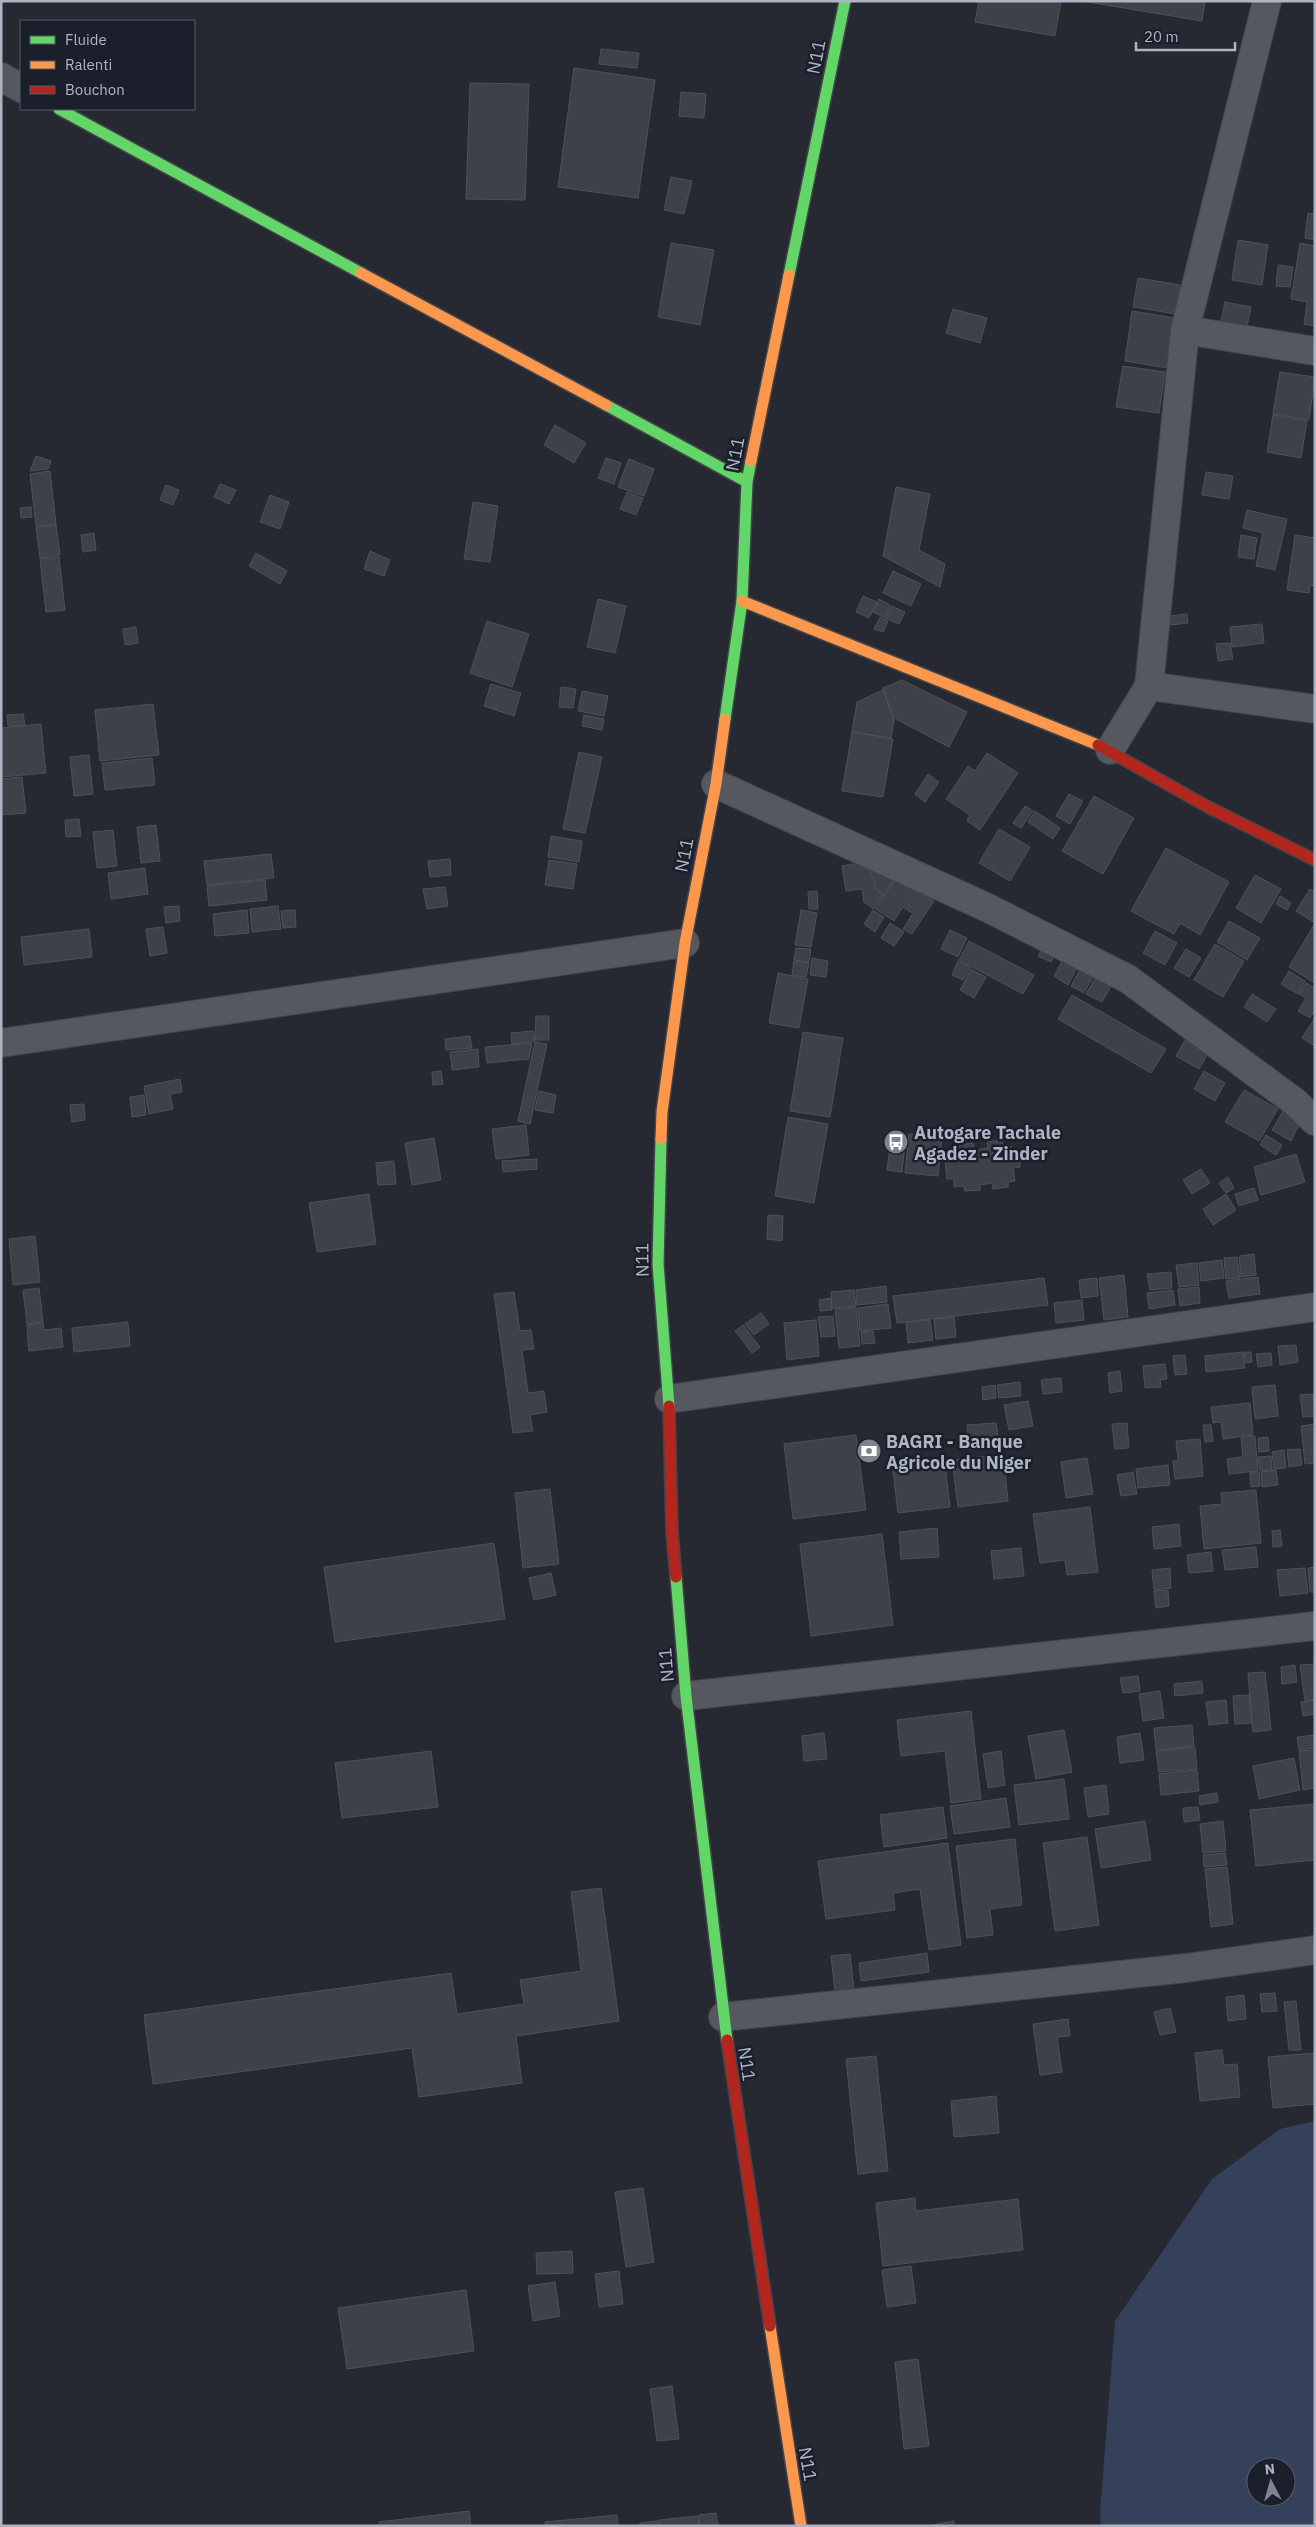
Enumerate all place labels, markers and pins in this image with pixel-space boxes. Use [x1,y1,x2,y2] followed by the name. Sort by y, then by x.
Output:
[914,1121,1061,1165] place label: Autogare Tachale Agadez - Zinder
[883,1129,909,1155] bus stop icon: Autogare Tachale Agadez - Zinder
[886,1430,1031,1474] place label: BAGRI - Banque Agricole du Niger
[856,1438,882,1464] bank icon: BAGRI - Banque Agricole du Niger

